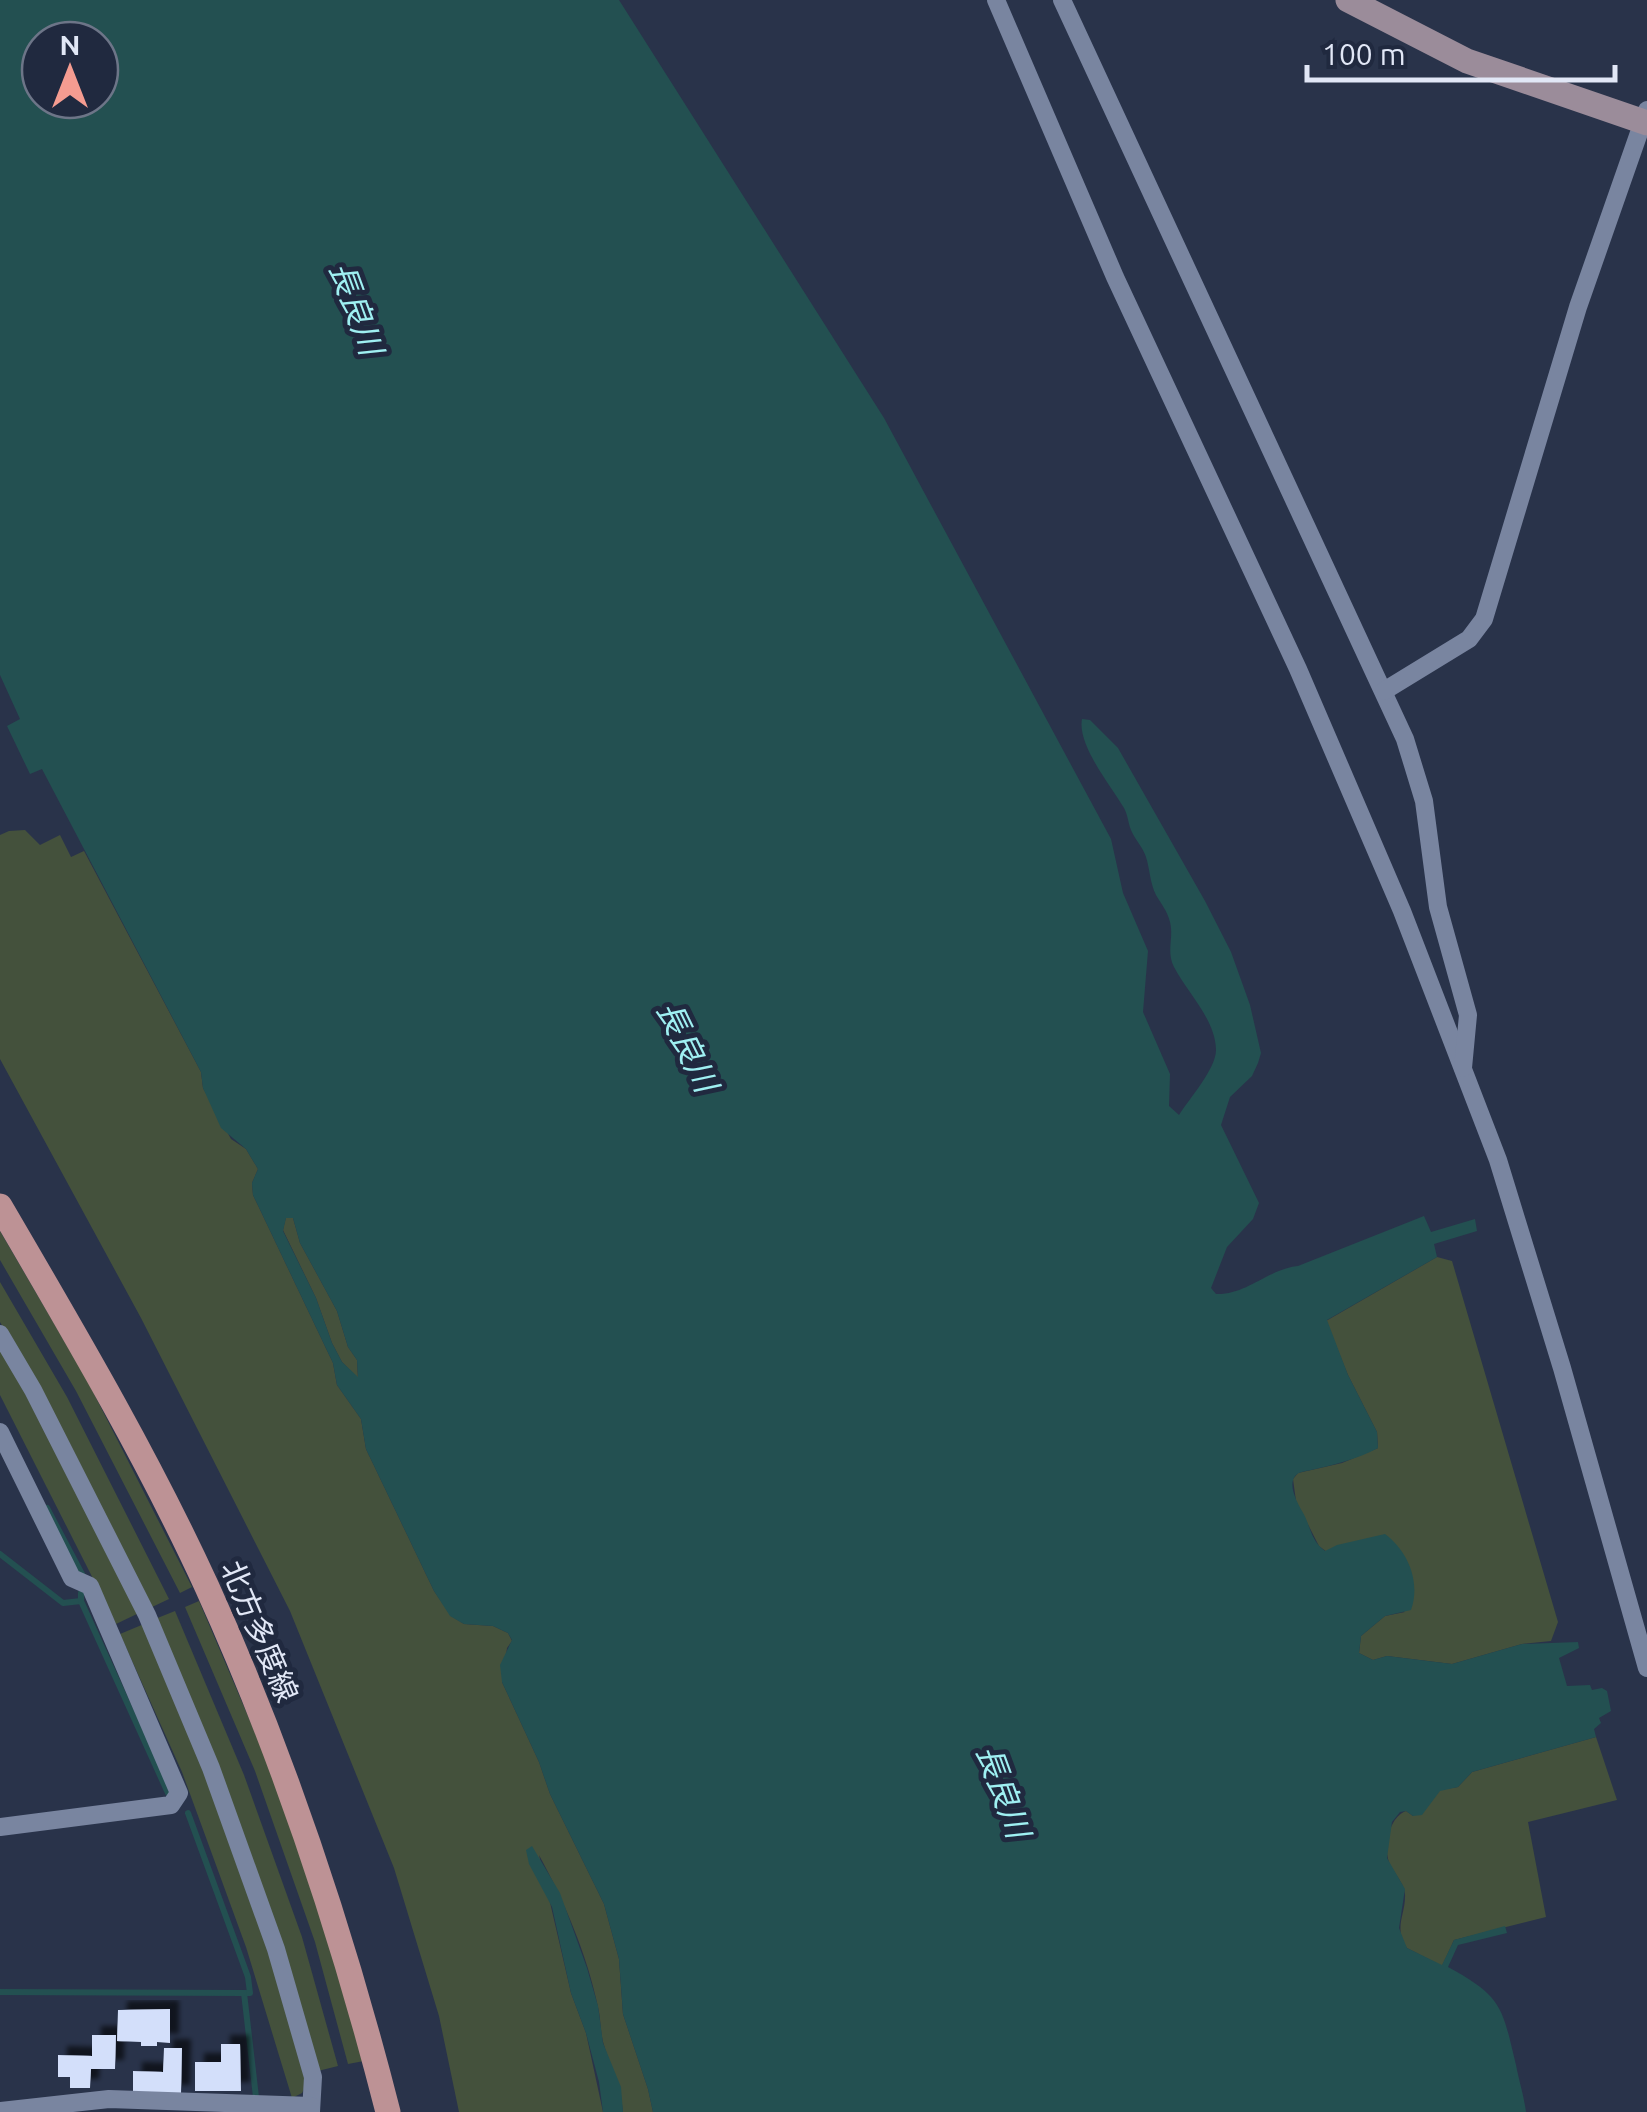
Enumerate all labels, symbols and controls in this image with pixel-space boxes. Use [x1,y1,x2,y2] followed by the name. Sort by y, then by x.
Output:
[20,20,120,120] north arrow
[1307,20,1614,82] scale bar
[60,29,80,60] text: N
[1322,37,1406,71] text: 100 m
[324,257,391,362] water label: 長良川
[651,995,727,1100] water label: 長良川
[215,1555,305,1707] street label: 北方多度線
[971,1740,1038,1845] water label: 長良川

